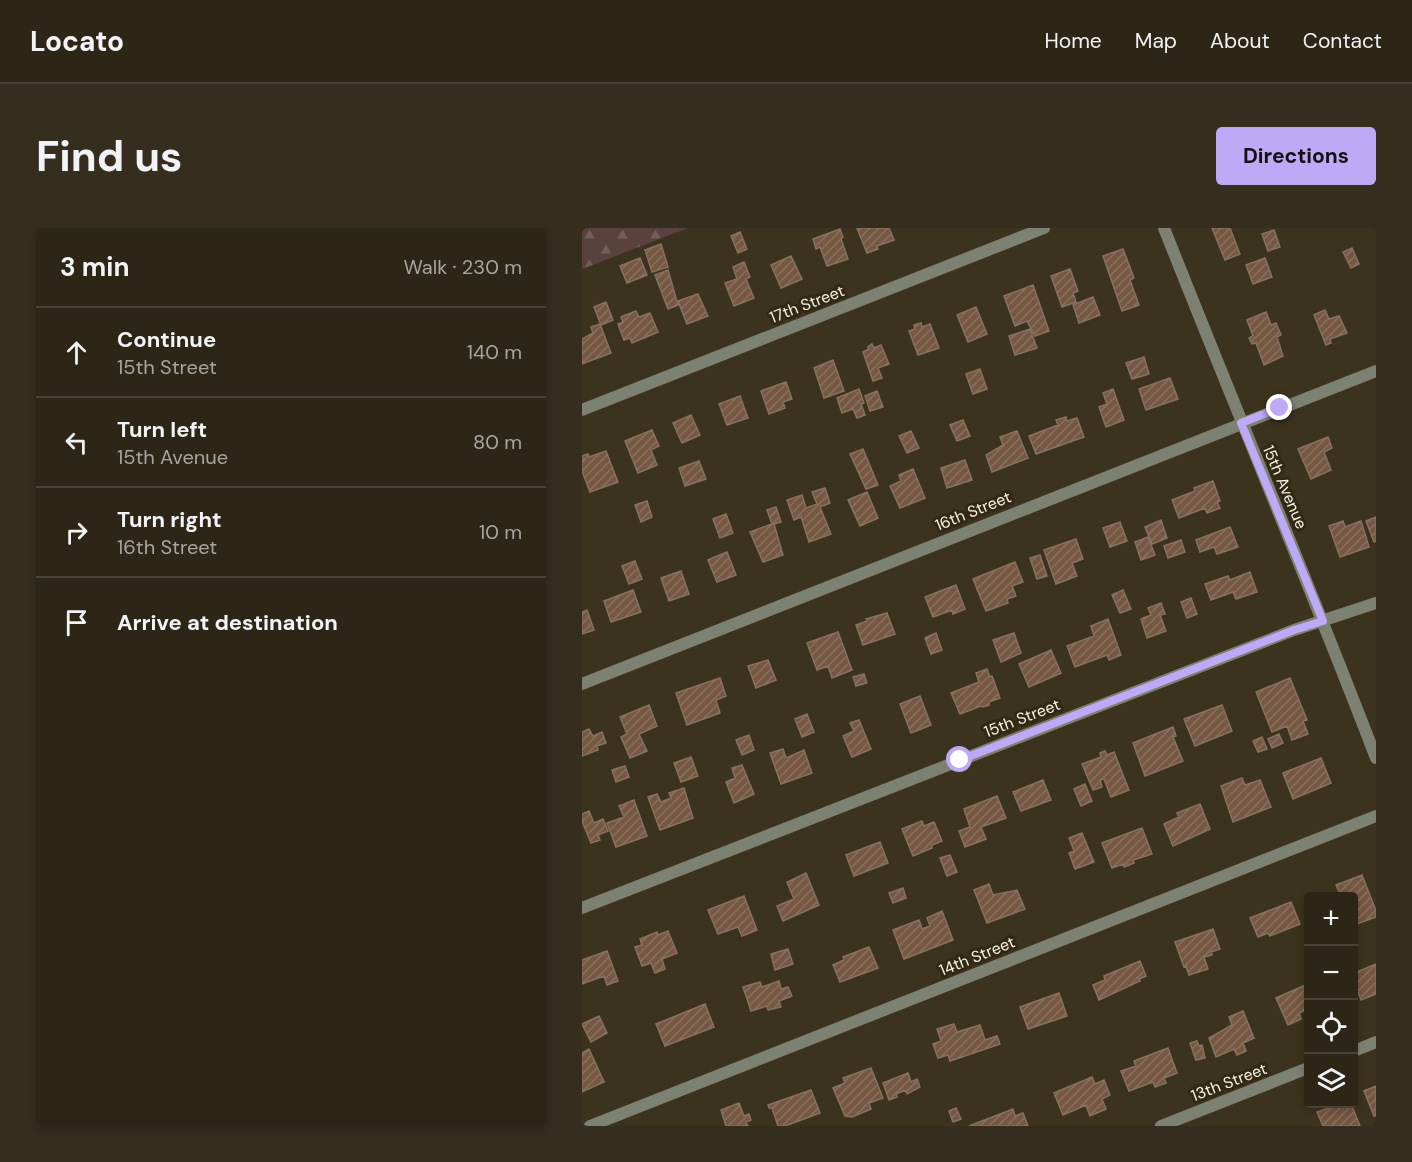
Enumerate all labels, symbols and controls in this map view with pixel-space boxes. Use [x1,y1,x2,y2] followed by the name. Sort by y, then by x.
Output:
[30,23,124,60] text: Locato
[1044,27,1102,55] text: Home
[1135,27,1177,55] text: Map
[1210,27,1270,55] text: About
[1303,27,1382,55] text: Contact
[1216,127,1376,185] button: Directions
[36,129,182,184] text: Find us
[60,250,129,284] text: 3 min
[403,254,522,280] text: Walk · 230 m
[767,280,847,328] street label: 17th Street
[117,325,216,354] text: Continue
[60,336,93,369] icon: ahead
[467,339,522,365] text: 140 m
[117,354,217,380] text: 15th Street
[1266,394,1292,420] route end
[117,415,207,444] text: Turn left
[60,426,93,459] icon: left
[473,429,522,455] text: 80 m
[1258,442,1312,532] street label: 15th Avenue
[117,444,228,470] text: 15th Avenue
[932,486,1014,536] street label: 16th Street
[117,505,222,534] text: Turn right
[60,516,93,549] icon: right
[479,519,522,545] text: 10 m
[117,534,217,560] text: 16th Street
[60,606,93,639] icon: arrive
[117,608,338,637] text: Arrive at destination
[981,694,1063,742] street label: 15th Street
[946,746,972,772] route start
[1304,892,1358,1108] map controls
[1304,892,1358,946] button: +
[936,931,1018,981] street label: 14th Street
[1304,946,1358,1000] button: −
[1304,1000,1358,1054] button: locate
[1304,1054,1358,1108] button: layers
[1188,1058,1270,1106] street label: 13th Street

